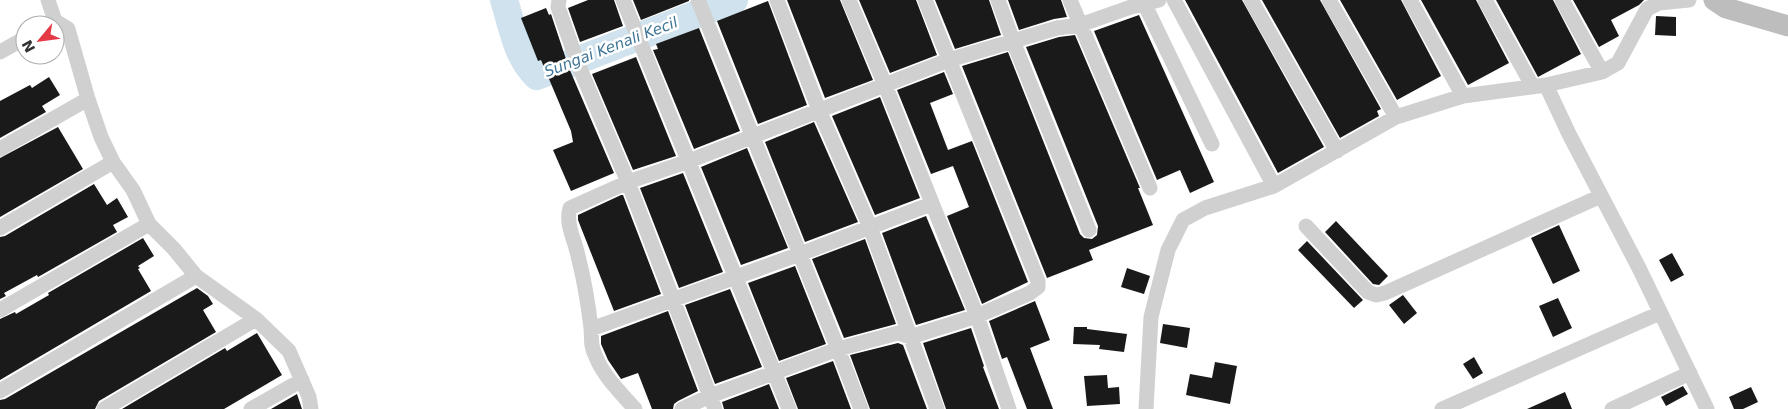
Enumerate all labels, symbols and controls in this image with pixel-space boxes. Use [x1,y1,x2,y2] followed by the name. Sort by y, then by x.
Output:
[542,13,681,81] water label: Sungai Kenali Kecil
[15,15,65,65] north arrow
[19,37,38,55] text: N

